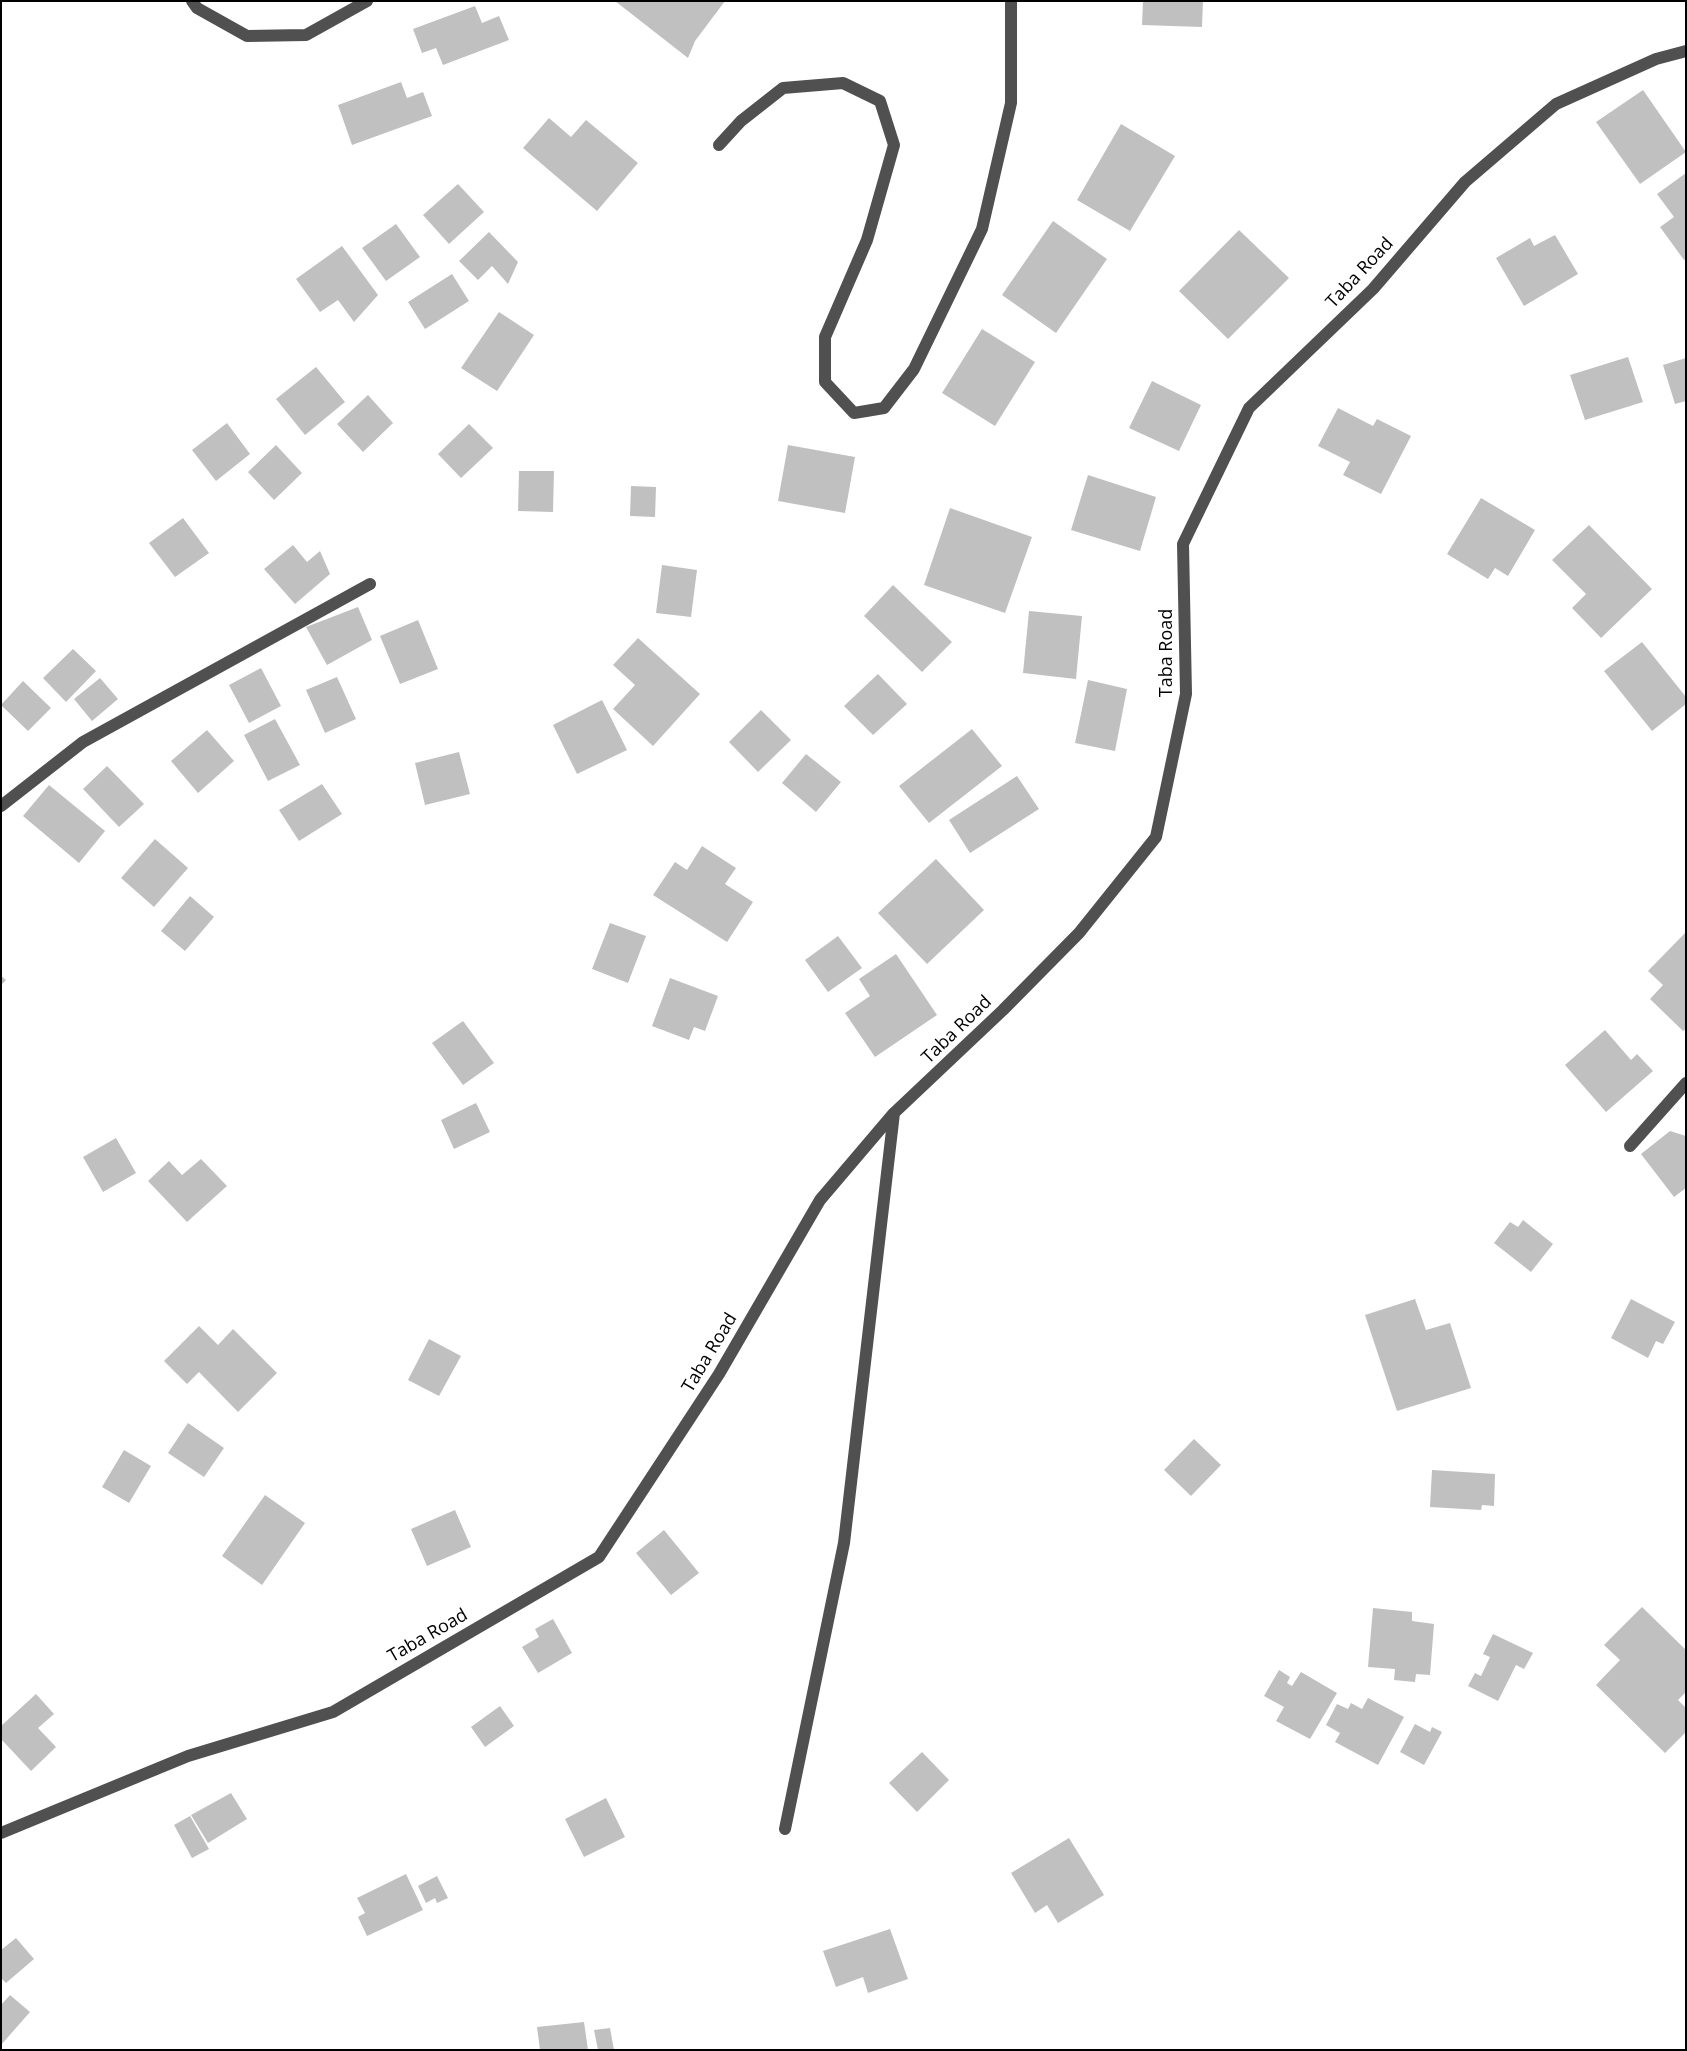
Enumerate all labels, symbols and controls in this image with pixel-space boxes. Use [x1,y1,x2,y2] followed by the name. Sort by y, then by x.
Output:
[1322,233,1398,313] street label: Taba Road
[1156,609,1178,697] street label: Taba Road
[918,991,996,1069] street label: Taba Road
[678,1309,742,1397] street label: Taba Road
[384,1605,472,1667] street label: Taba Road

